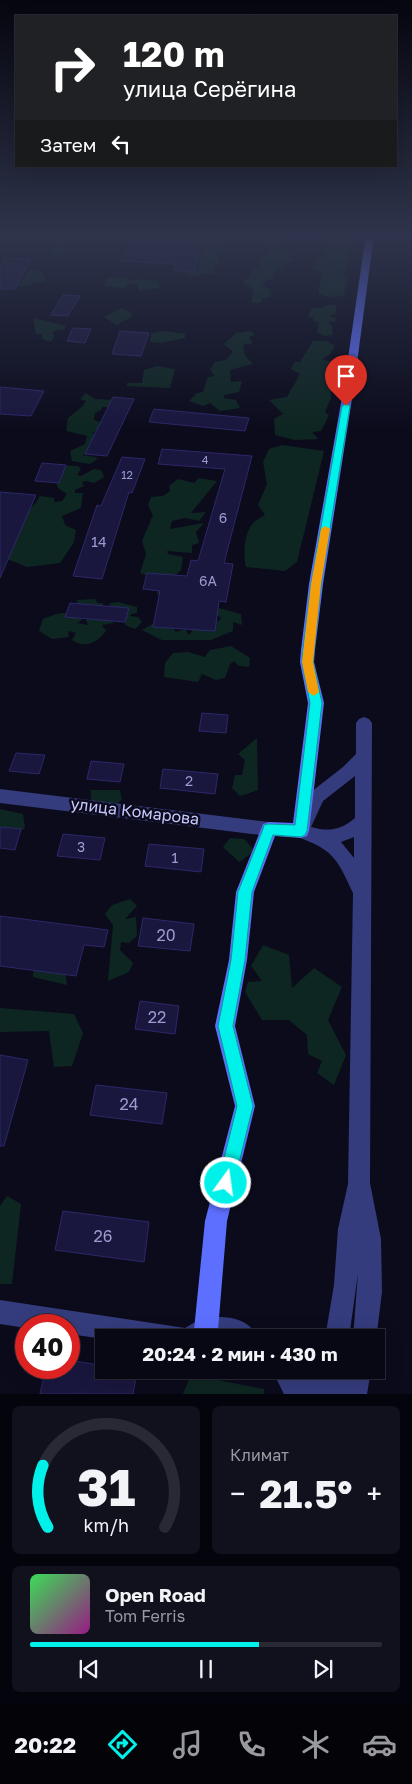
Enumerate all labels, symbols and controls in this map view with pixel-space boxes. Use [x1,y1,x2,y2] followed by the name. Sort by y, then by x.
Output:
[123,33,225,75] text: 120 m
[40,35,105,100] icon: right
[123,75,296,102] text: улица Серёгина
[107,130,135,158] icon: left
[40,133,97,156] text: Затем
[325,355,367,406] pin
[332,362,360,390] icon: arrive
[202,453,209,466] house number: 4
[121,468,133,481] house number: 12
[219,509,227,526] house number: 6
[91,533,107,550] house number: 14
[199,572,218,589] house number: 6А
[185,772,193,789] house number: 2
[70,793,200,829] street label: улица Комарова
[77,838,85,855] house number: 3
[172,849,179,866] house number: 1
[156,925,176,945] house number: 20
[148,1007,166,1027] house number: 22
[119,1094,139,1114] house number: 24
[199,1156,251,1208] position arrow
[94,1226,112,1246] house number: 26
[15,1314,80,1379] speed limit sign: 40
[142,1342,338,1365] text: 20:24 · 2 мин · 430 m
[230,1445,289,1465] text: Климат
[77,1455,135,1517] text: 31
[260,1471,352,1516] text: 21.5°
[230,1477,245,1510] text: −
[367,1477,382,1510] text: +
[83,1514,129,1536] text: km/h
[105,1583,206,1606] text: Open Road
[105,1606,185,1626] text: Tom Ferris
[75,1655,103,1683] icon: previous
[192,1655,220,1683] icon: pause
[309,1655,337,1683] icon: next
[105,1727,140,1762] icon: directions
[170,1727,205,1762] icon: music
[234,1727,269,1762] icon: phone
[298,1727,333,1762] icon: climate
[362,1727,397,1762] icon: car
[15,1731,76,1758] text: 20:22

